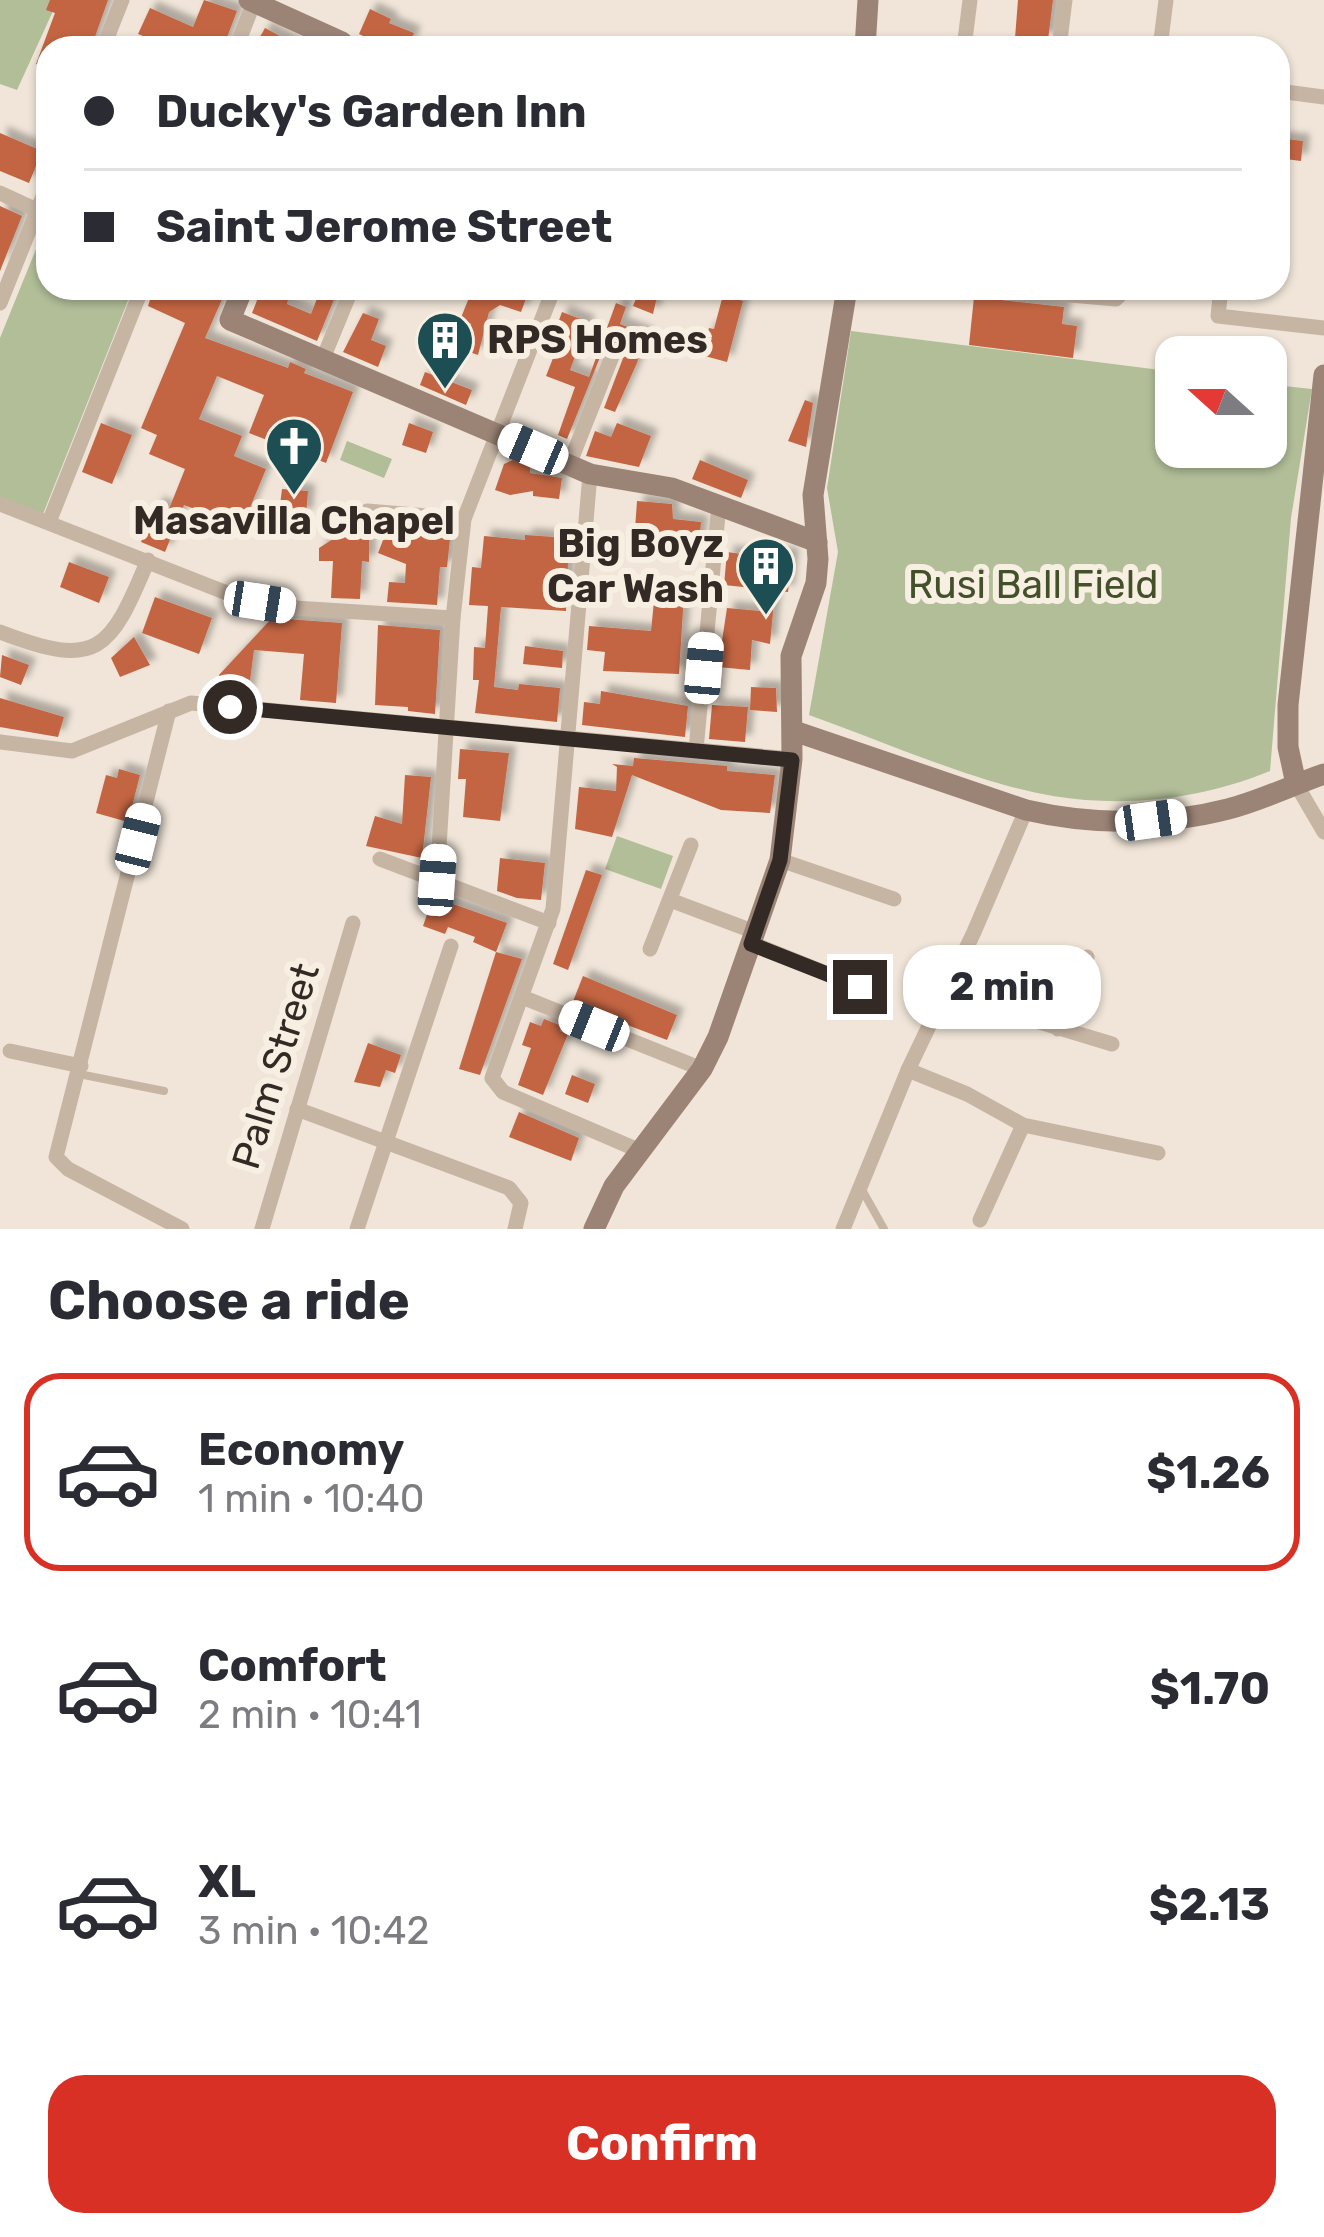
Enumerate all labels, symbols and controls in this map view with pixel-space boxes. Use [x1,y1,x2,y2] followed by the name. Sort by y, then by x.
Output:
[156,85,587,138] text: Ducky's Garden Inn
[156,200,612,253] text: Saint Jerome Street
[414,309,476,391] building icon: RPS Homes
[487,317,708,363] place label: RPS Homes
[1155,336,1287,468] north arrow
[1155,336,1287,468] map controls
[263,415,325,497] church icon: Masavilla Chapel
[493,418,573,480] car
[133,498,455,544] place label: Masavilla Chapel
[547,521,724,612] place label: Big Boyz Car Wash
[735,535,797,617] building icon: Big Boyz Car Wash
[908,562,1158,608] park label: Rusi Ball Field
[222,579,298,625] car
[683,631,725,705] car
[203,680,257,734] route start
[1113,797,1189,843] car
[112,800,164,878] car
[417,843,457,917] car
[902,945,1100,1029] callout: 2 min
[223,958,329,1174] street label: Palm Street
[833,960,887,1014] route end
[949,964,1055,1010] text: 2 min
[554,996,634,1056] car
[48,1269,410,1333] text: Choose a ride
[54,1418,162,1526] icon: car
[198,1423,404,1476] text: Economy
[1146,1446,1270,1499] text: $1.26
[198,1476,424,1522] text: 1 min · 10:40
[54,1634,162,1742] icon: car
[198,1639,387,1692] text: Comfort
[1150,1662,1270,1715] text: $1.70
[198,1692,422,1738] text: 2 min · 10:41
[54,1850,162,1958] icon: car
[198,1855,256,1908] text: XL
[1149,1878,1270,1931] text: $2.13
[198,1908,429,1954] text: 3 min · 10:42
[48,2075,1276,2213] button: Confirm

